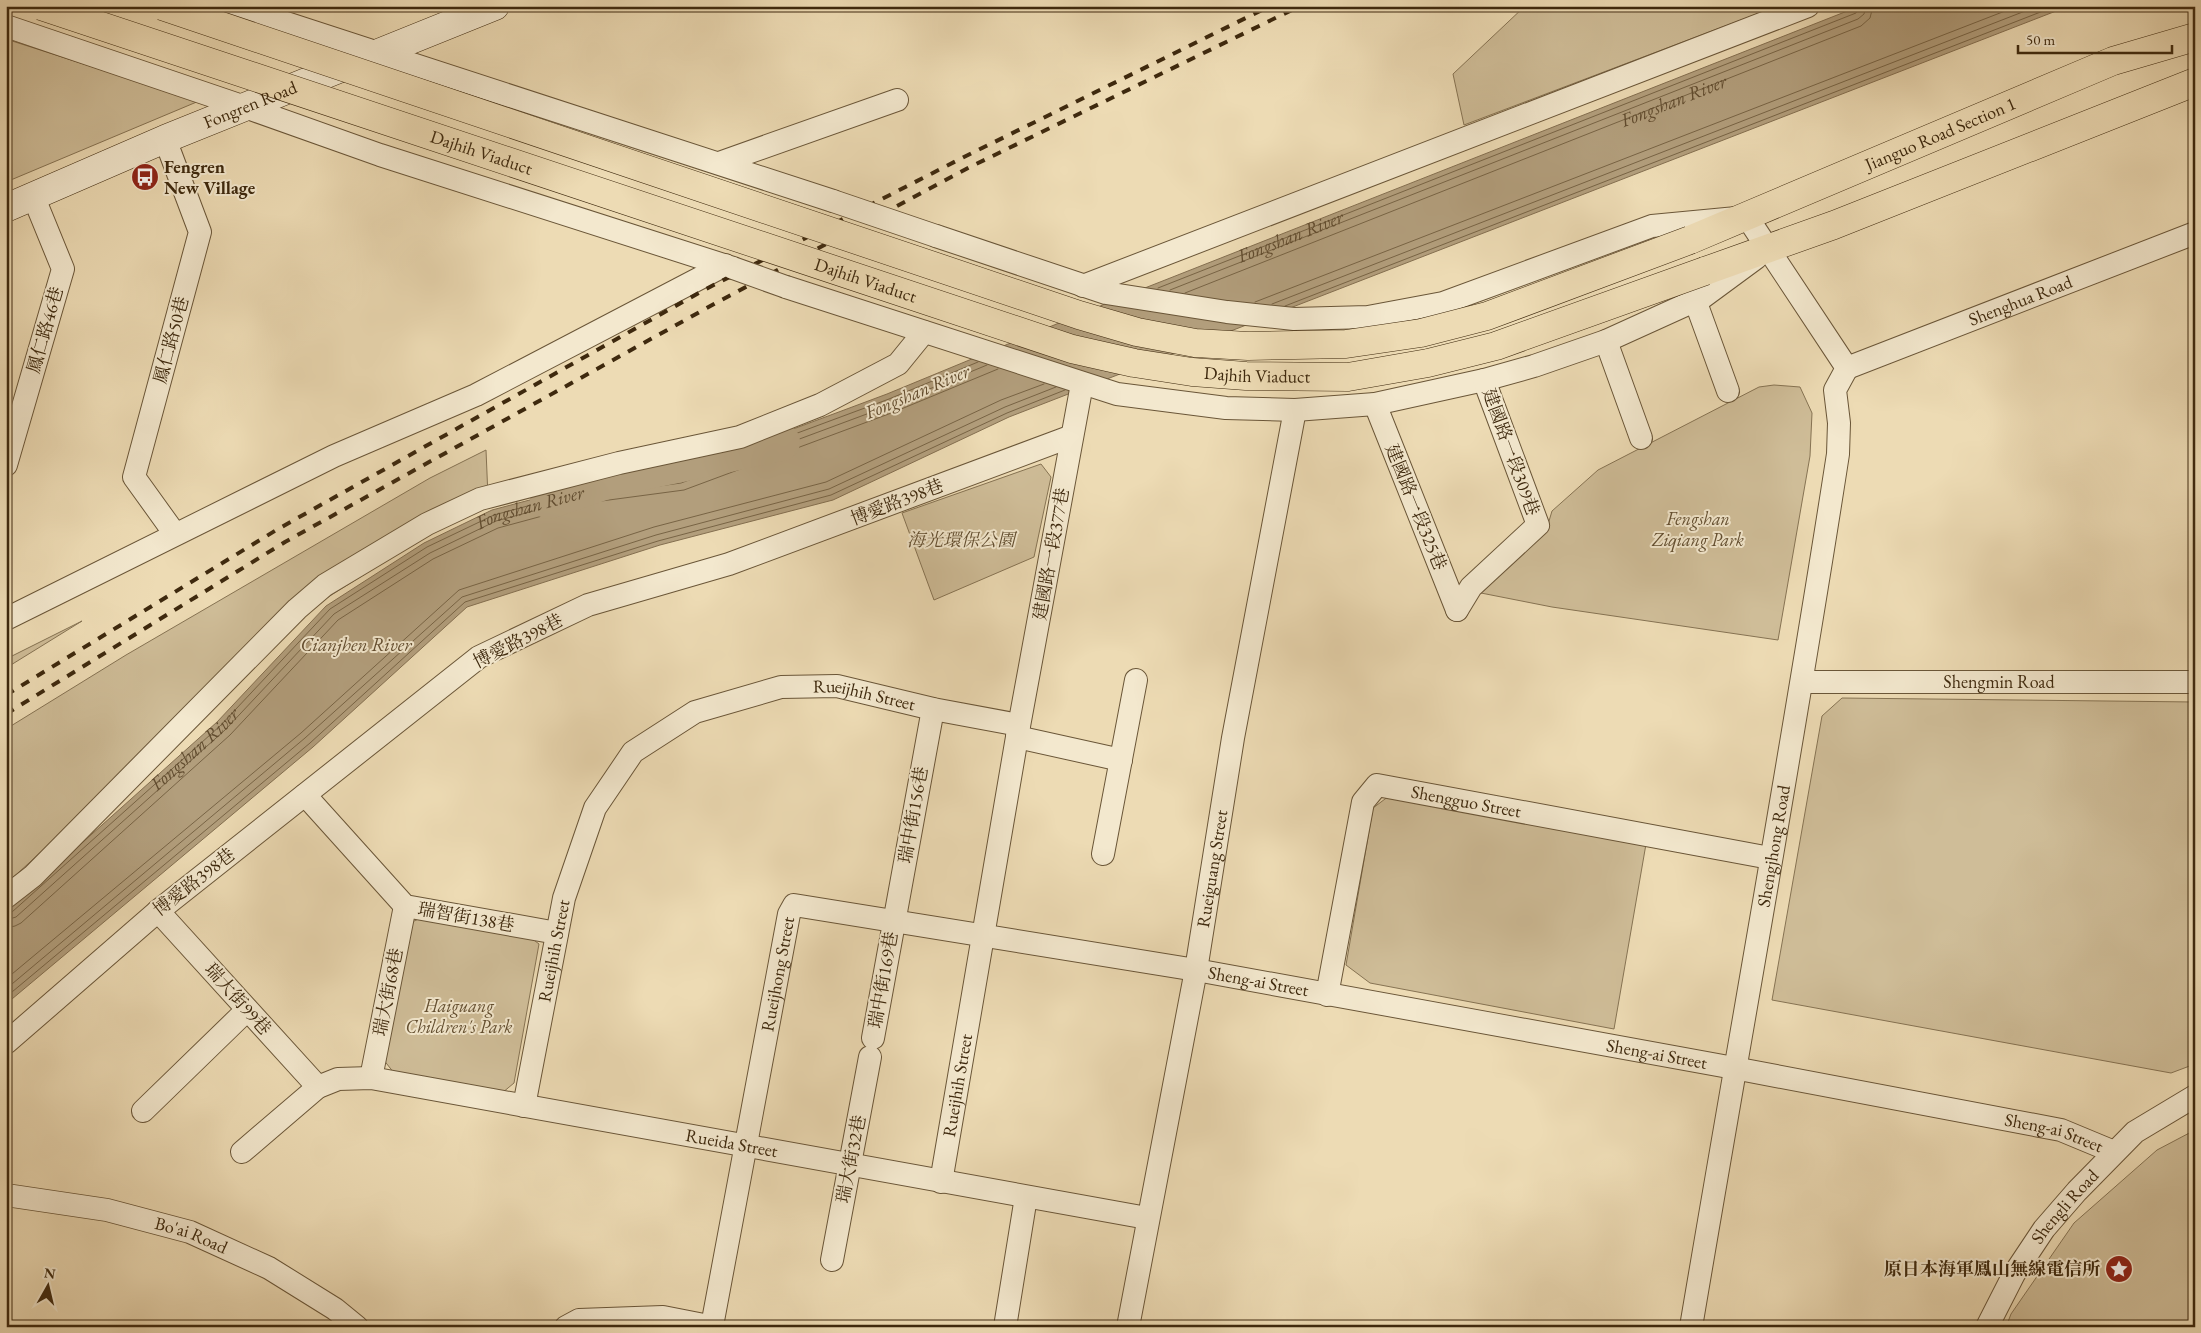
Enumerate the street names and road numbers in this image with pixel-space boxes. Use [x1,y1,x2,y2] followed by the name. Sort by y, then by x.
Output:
[200,75,301,133] street label: Fongren Road
[1859,91,2019,176] street label: Jianguo Road Section 1
[427,124,536,180] street label: Dajhih Viaduct
[812,252,920,308] street label: Dajhih Viaduct
[1965,269,2076,331] street label: Shenghua Road
[21,284,68,376] street label: 鳳仁路46巷
[148,294,193,386] street label: 鳳仁路50巷
[1203,361,1311,388] street label: Dajhih Viaduct
[1478,385,1545,519] street label: 建國路一段309巷
[1381,440,1452,573] street label: 建國路一段325巷
[847,473,947,530] street label: 博愛路398巷
[1028,486,1073,622] street label: 建國路一段377巷
[469,608,567,673] street label: 博愛路398巷
[1943,670,2056,693] street label: Shengmin Road
[813,674,918,715] street label: Rueijhih Street
[893,765,932,865] street label: 瑞中街156巷
[1409,780,1523,823] street label: Shengguo Street
[1751,782,1795,909] street label: Shengjhong Road
[1191,808,1232,929] street label: Rueiguang Street
[148,842,239,921] street label: 博愛路398巷
[416,897,516,936] street label: 瑞智街138巷
[532,897,575,1004] street label: Rueijhih Street
[755,914,799,1033] street label: Rueijhong Street
[863,930,902,1030] street label: 瑞中街169巷
[368,946,407,1038] street label: 瑞大街68巷
[200,958,277,1040] street label: 瑞大街99巷
[1206,960,1311,1001] street label: Sheng-ai Street
[937,1032,977,1139] street label: Rueijhih Street
[1605,1033,1709,1074] street label: Sheng-ai Street
[2003,1108,2107,1157] street label: Sheng-ai Street
[831,1113,870,1205] street label: 瑞大街32巷
[684,1123,780,1162] street label: Rueida Street
[2025,1163,2104,1248] street label: Shengli Road
[152,1211,232,1259] street label: Bo'ai Road

